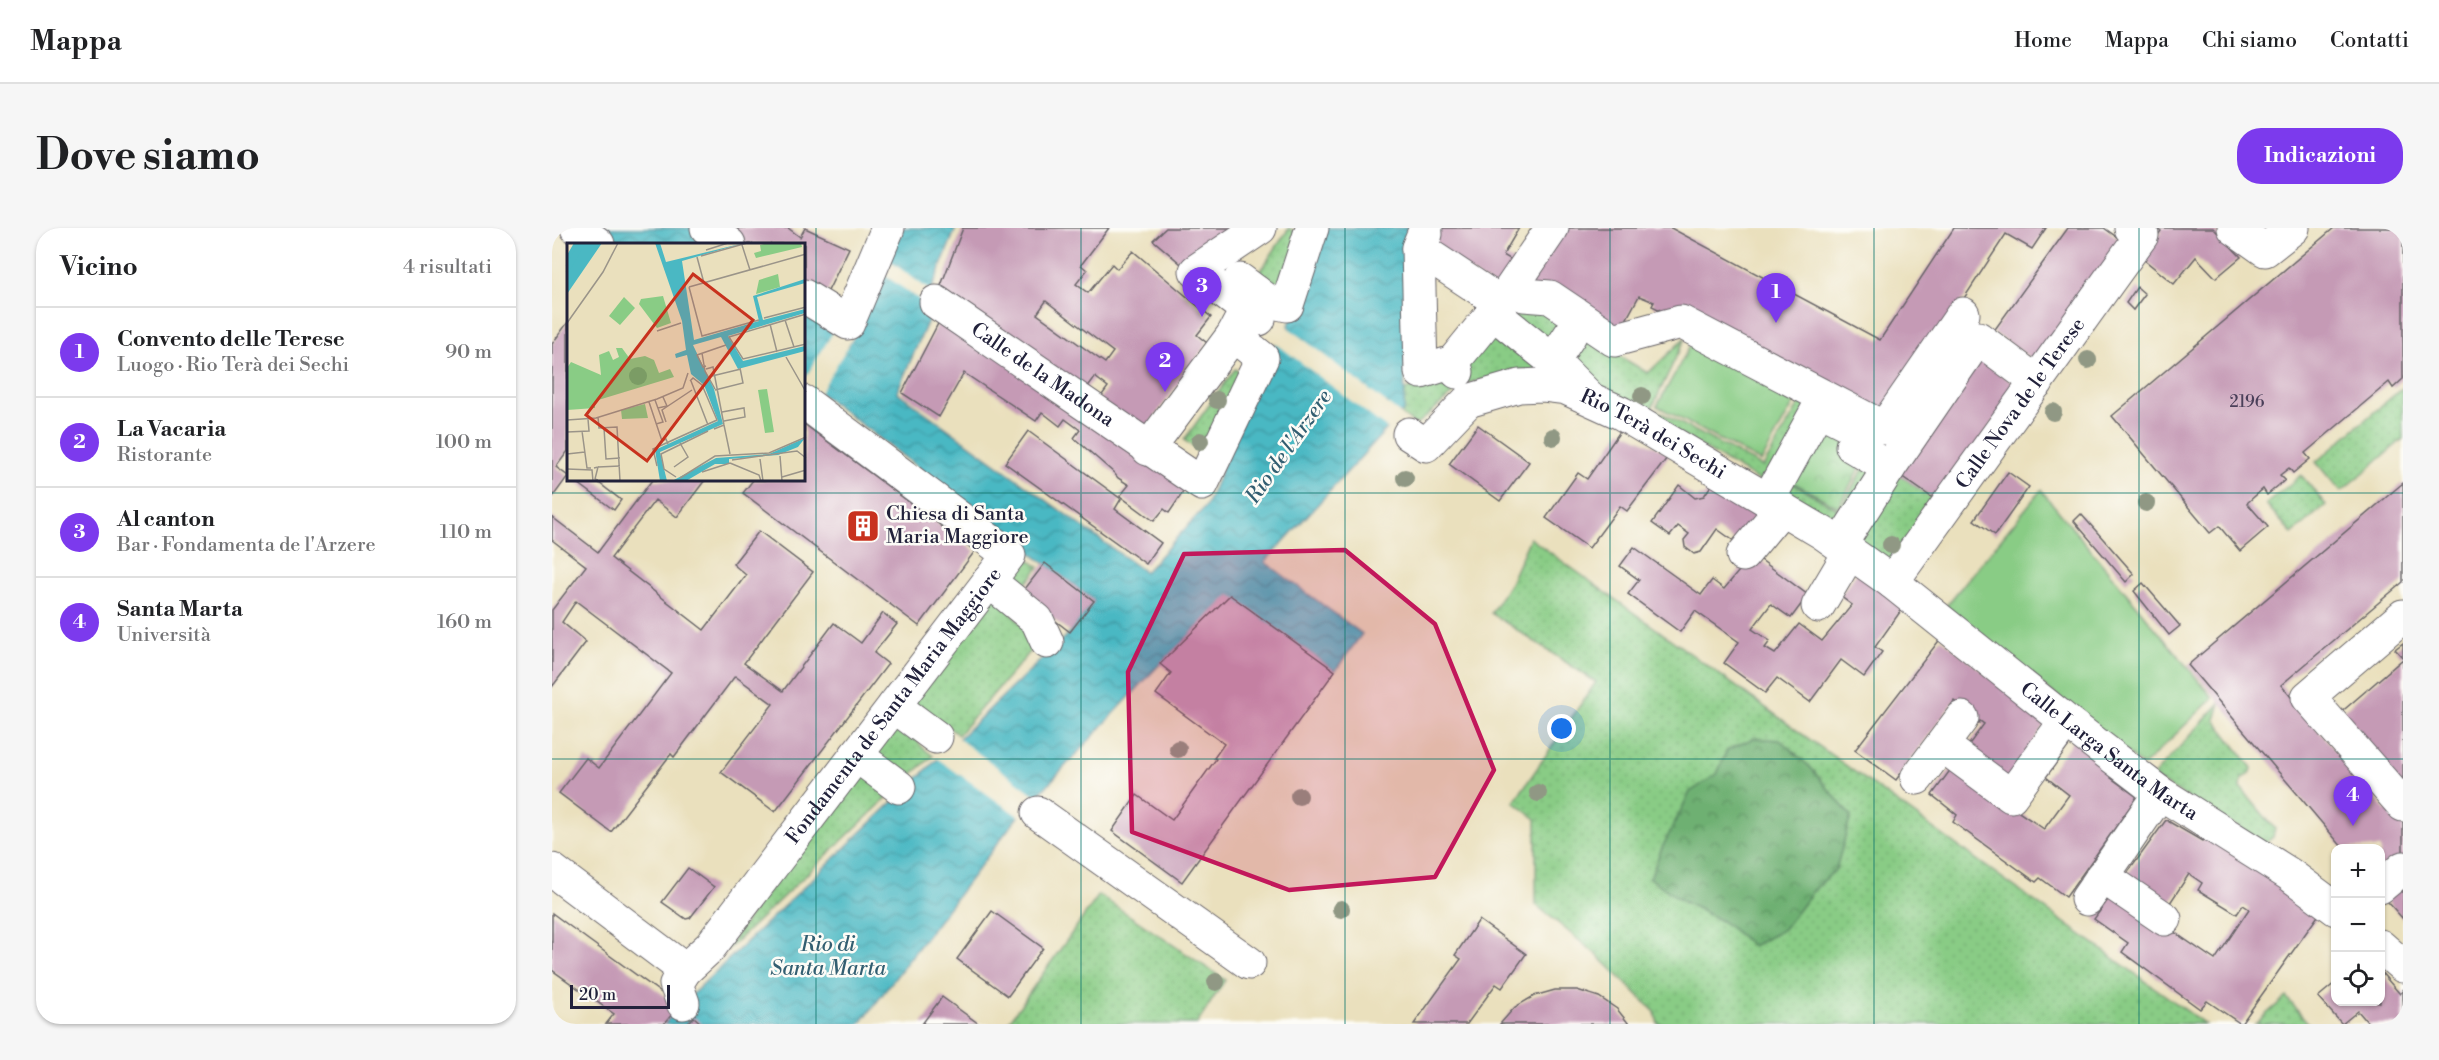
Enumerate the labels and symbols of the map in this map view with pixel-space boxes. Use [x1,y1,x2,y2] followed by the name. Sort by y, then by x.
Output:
[567,243,806,482] inset map
[1182,268,1222,317] pin: 3
[1756,274,1796,323] pin: 1
[1950,313,2091,494] street label: Calle Nova de le Terese
[966,317,1120,433] street label: Calle de la Madona
[1146,342,1184,392] pin: 2
[1576,384,1731,485] street label: Rio Terà dei Sechi
[1240,385,1338,510] water label: Rio de l'Arzere
[2229,392,2265,412] house number: 2196
[886,502,1029,550] place label: Chiesa di Santa Maria Maggiore
[845,508,881,544] building icon: Chiesa di Santa Maria Maggiore
[780,563,1007,849] street label: Fondamenta de Santa Maria Maggiore
[2015,677,2203,827] street label: Calle Larga Santa Marta
[1547,714,1576,743] your location
[2334,776,2372,826] pin: 4
[770,932,886,982] water label: Rio di Santa Marta
[570,982,670,1010] scale bar

